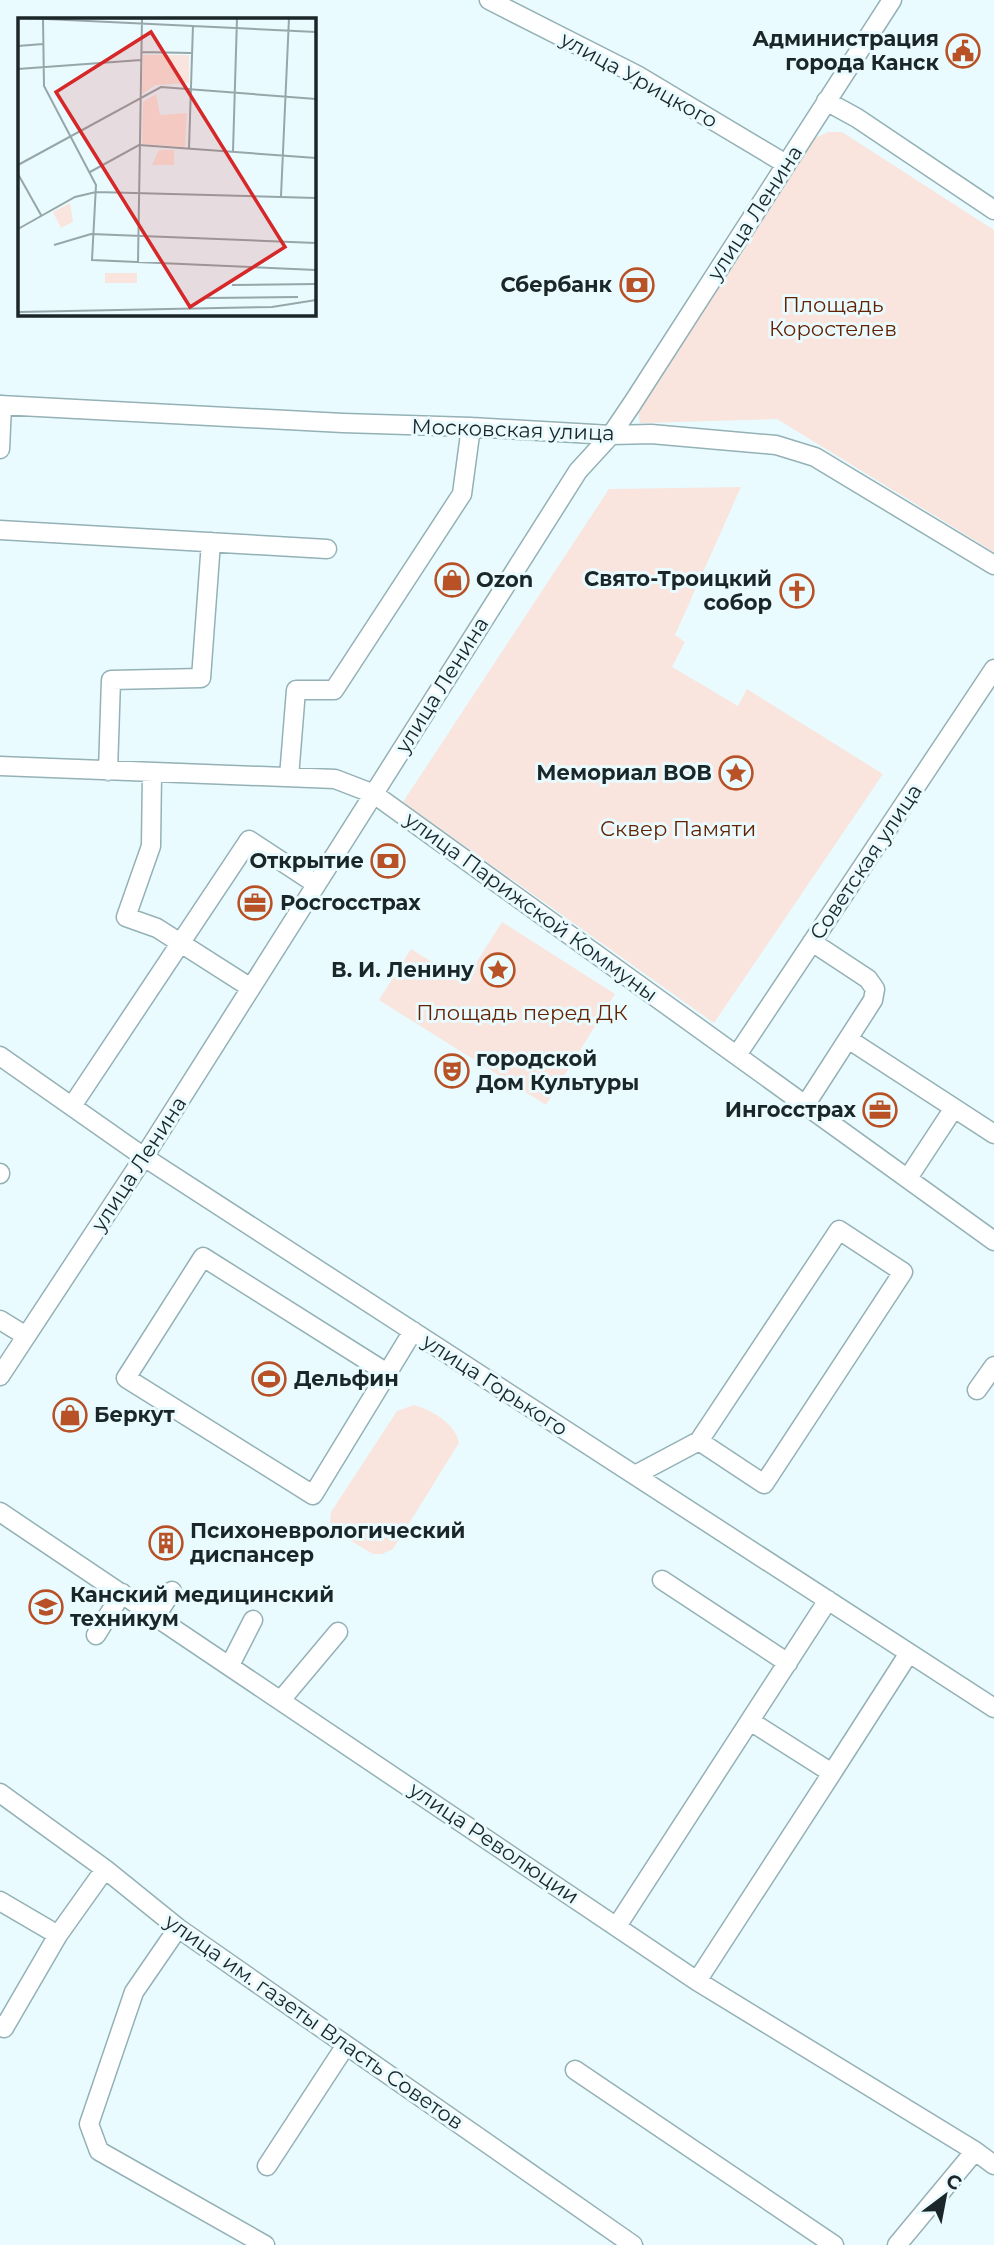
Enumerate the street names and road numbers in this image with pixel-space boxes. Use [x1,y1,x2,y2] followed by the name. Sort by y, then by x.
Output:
[555,26,722,133] street label: улица Урицкого
[701,141,807,286] street label: улица Ленина
[411,413,615,446] street label: Московская улица
[389,612,493,758] street label: улица Ленина
[804,779,927,944] street label: Советская улица
[399,806,663,1007] street label: улица Парижской Коммуны
[85,1092,191,1237] street label: улица Ленина
[417,1328,573,1441] street label: улица Горького
[404,1776,584,1909] street label: улица Революции
[159,1908,468,2135] street label: улица им. газеты Власть Советов

